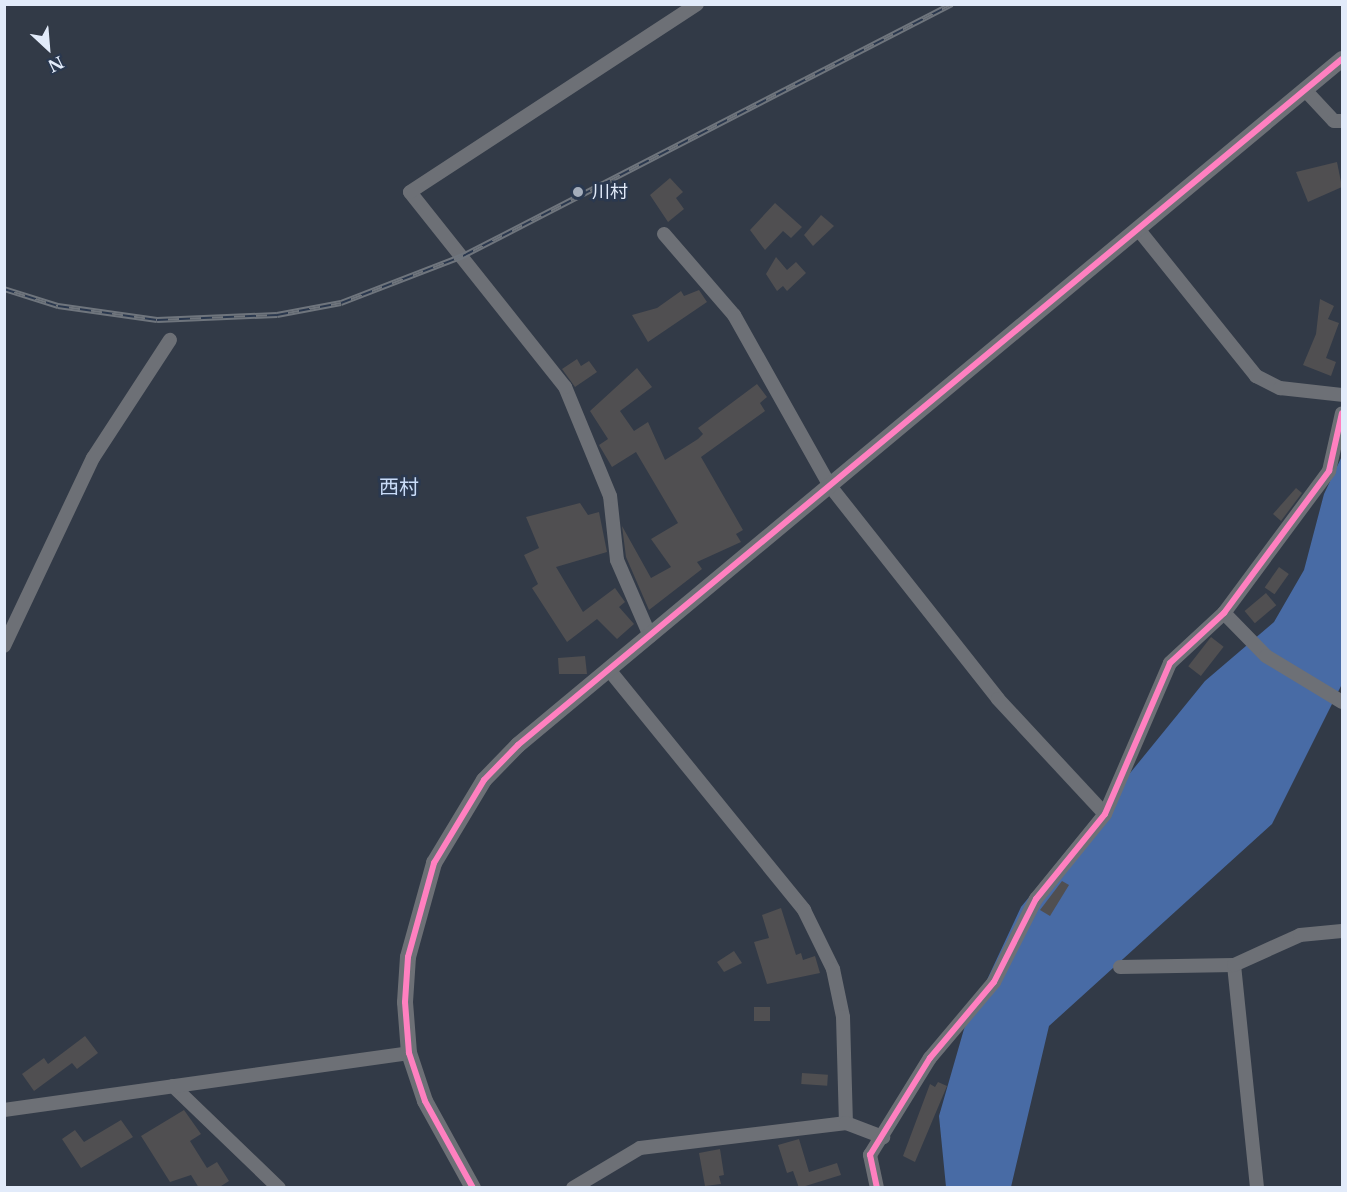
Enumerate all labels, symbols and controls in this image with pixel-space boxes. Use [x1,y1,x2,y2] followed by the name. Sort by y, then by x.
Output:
[18,18,78,78] north arrow
[45,52,67,76] text: N
[592,181,628,203] place label: 川村
[569,183,587,201] marker: 川村
[379,475,419,499] district label: 西村

